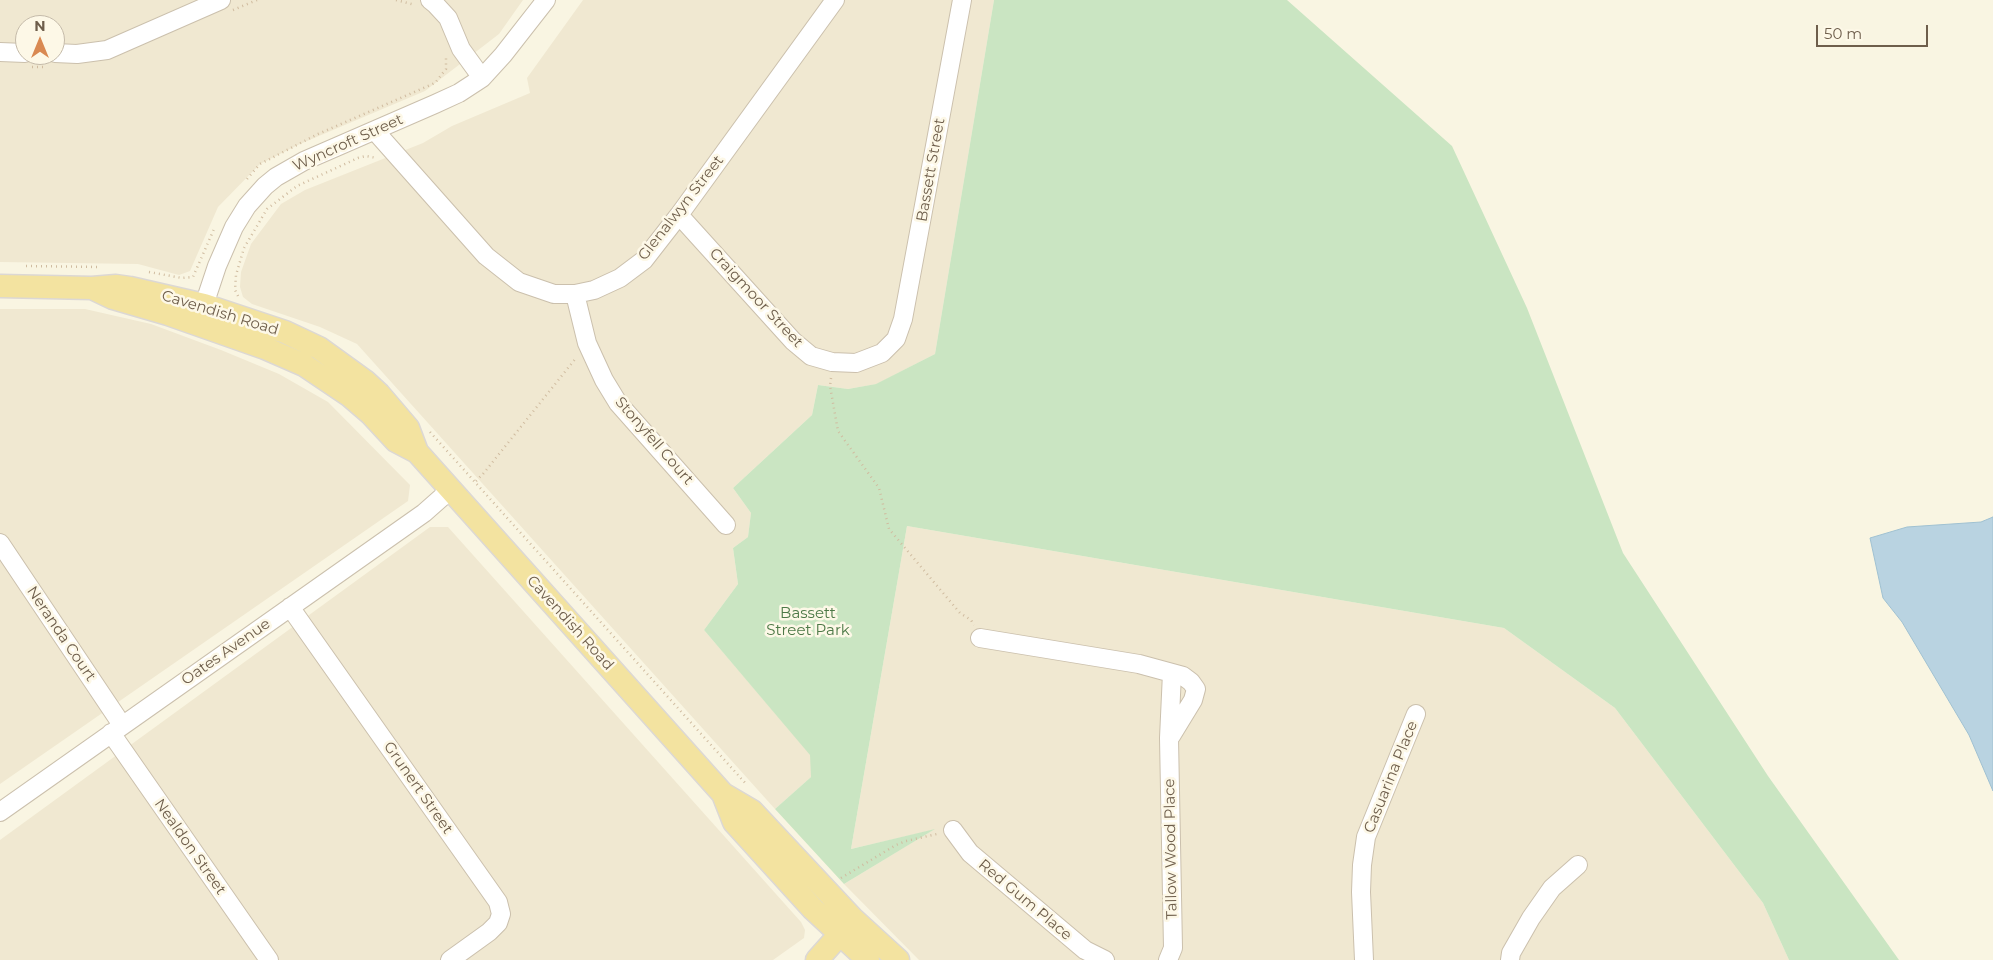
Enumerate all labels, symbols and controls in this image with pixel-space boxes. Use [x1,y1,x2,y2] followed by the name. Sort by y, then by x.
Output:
[15,15,65,65] north arrow
[1818,15,1930,47] scale bar
[34,17,46,35] text: N
[1824,24,1862,43] text: 50 m
[290,111,406,175] street label: Wyncroft Street
[913,117,949,223] street label: Bassett Street
[634,152,728,264] street label: Glenalwyn Street
[705,245,807,351] street label: Craigmoor Street
[159,287,281,339] street label: Cavendish Road
[611,393,697,489] street label: Stonyfell Court
[523,572,617,674] street label: Cavendish Road
[23,583,99,685] street label: Neranda Court
[766,605,850,640] park label: Bassett Street Park
[178,615,274,689] street label: Oates Avenue
[1360,718,1422,836] street label: Casuarina Place
[380,738,456,838] street label: Grunert Street
[1161,778,1181,920] street label: Tallow Wood Place
[150,796,230,898] street label: Nealdon Street
[975,856,1075,944] street label: Red Gum Place

